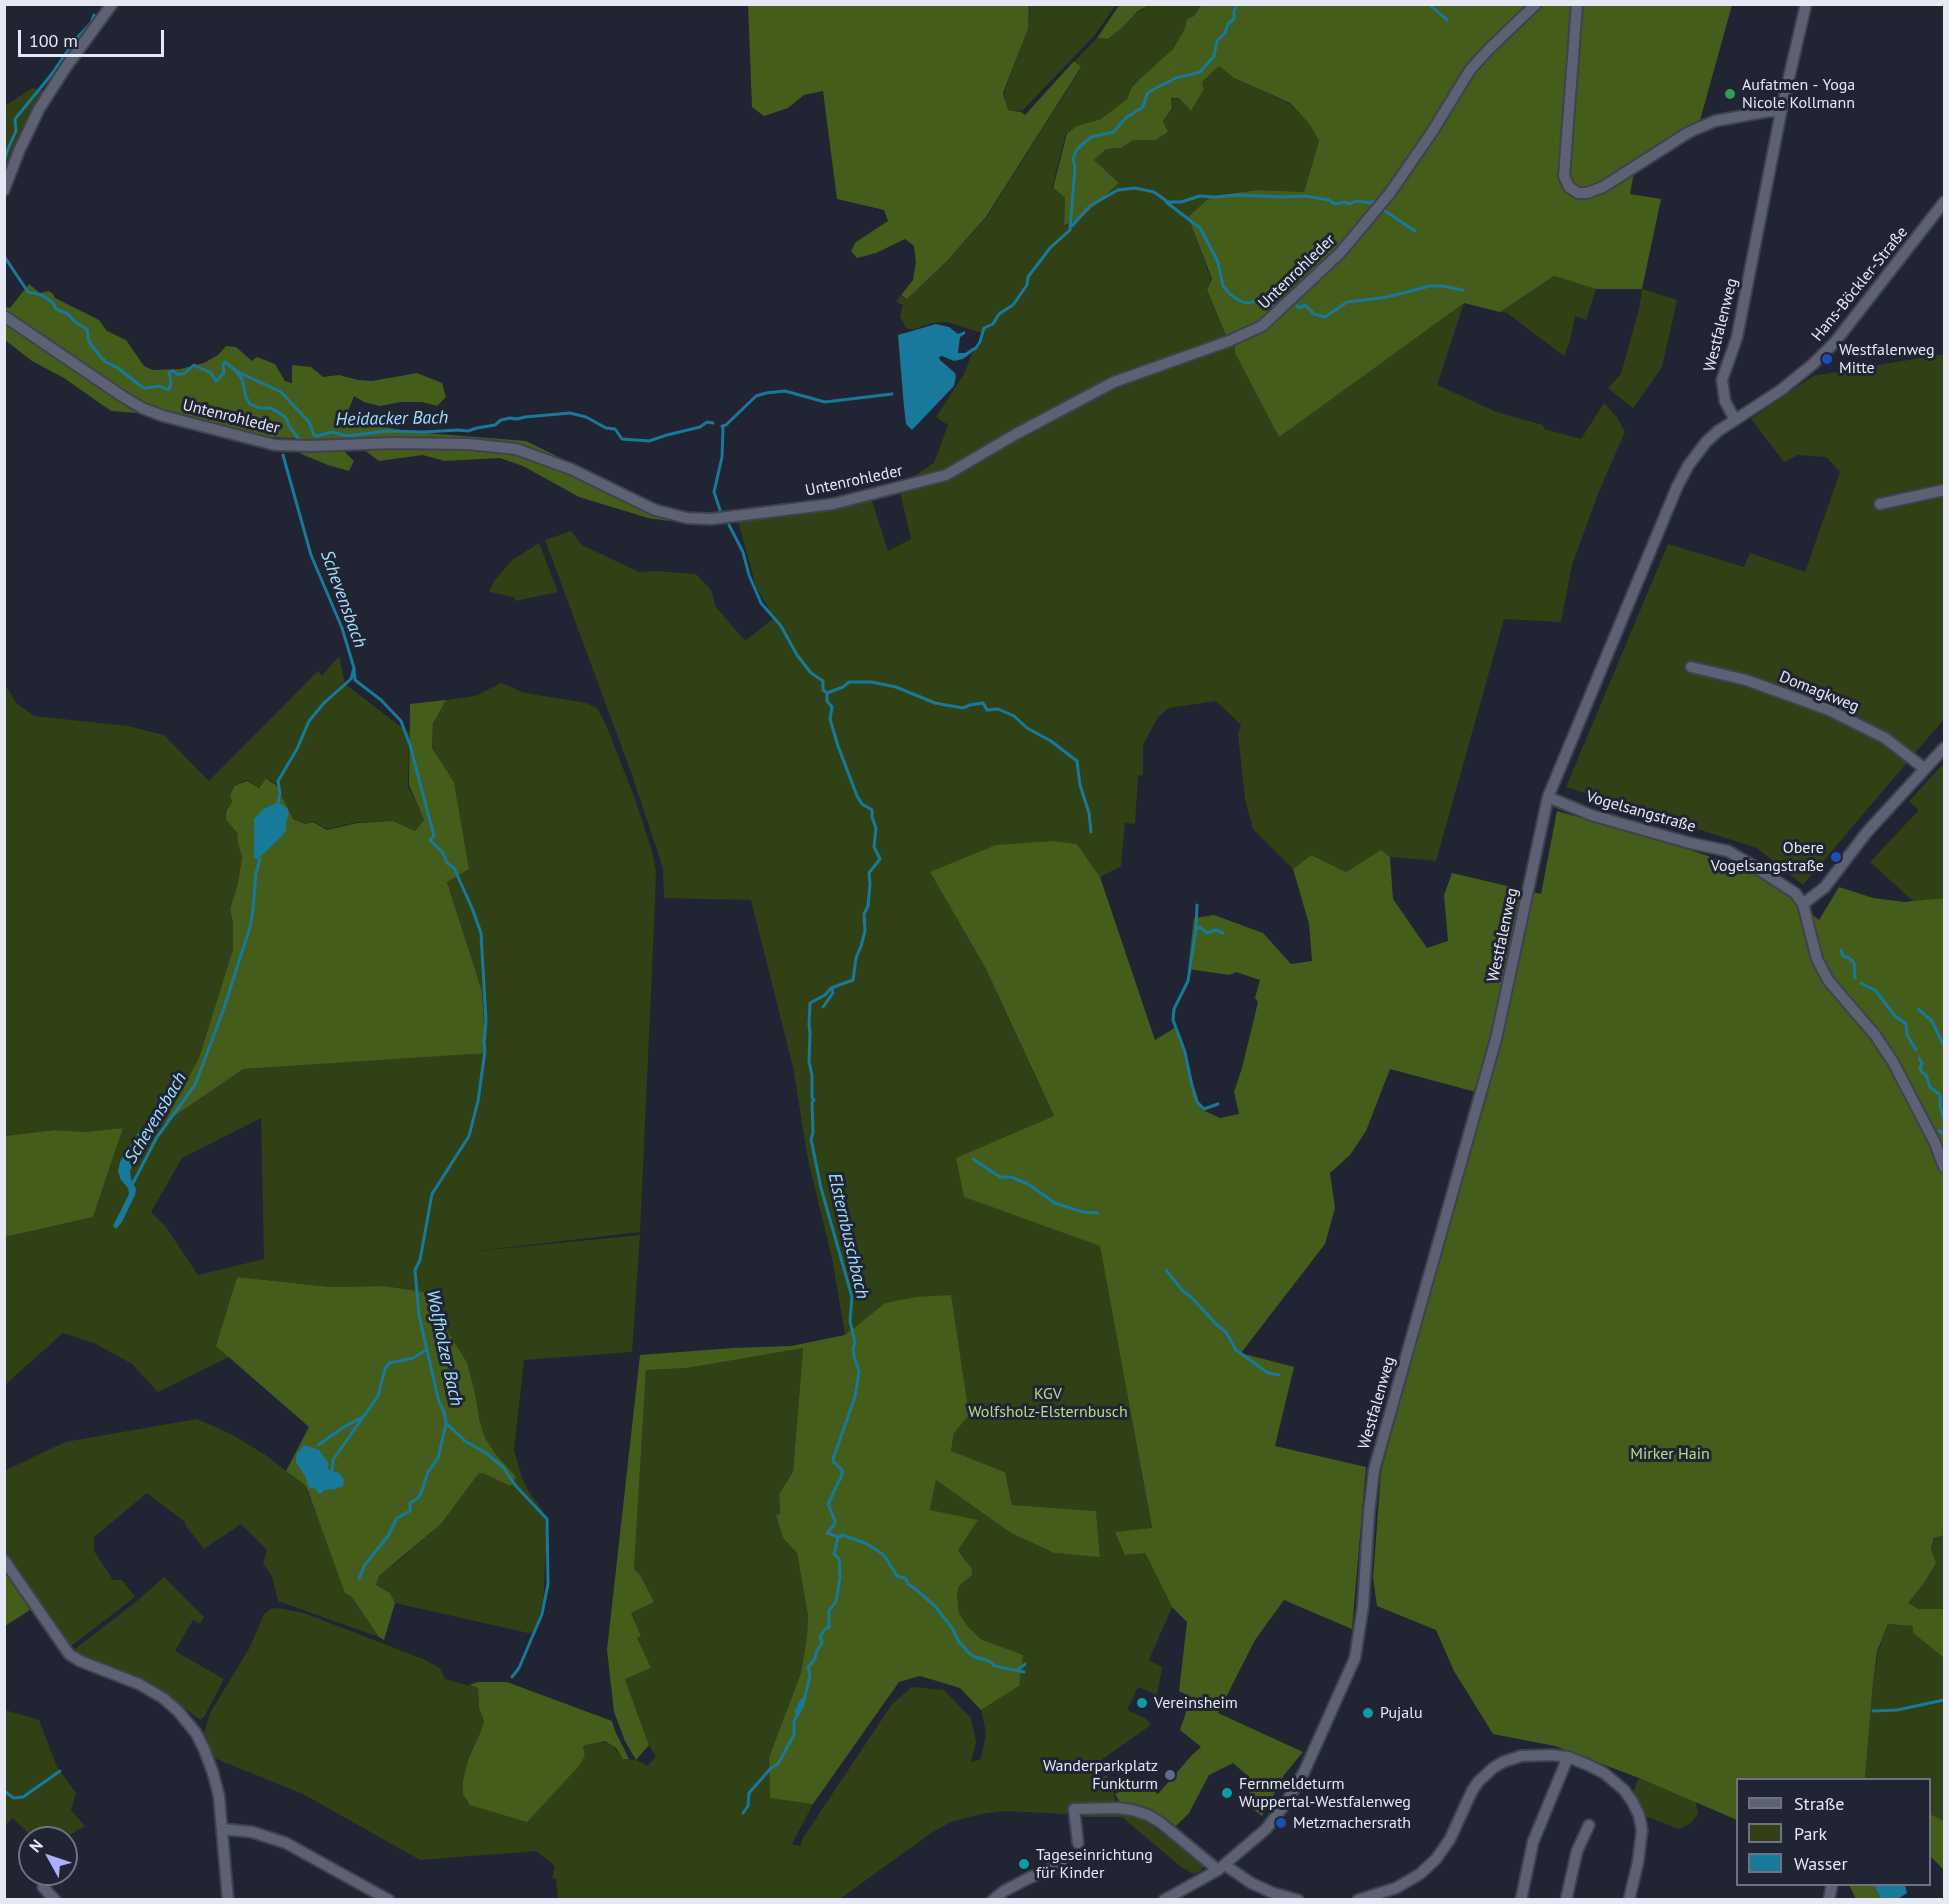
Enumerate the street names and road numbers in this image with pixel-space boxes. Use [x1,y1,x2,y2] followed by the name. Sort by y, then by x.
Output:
[1808,223,1912,345] street label: Hans-Böckler-Straße
[1255,231,1339,313] street label: Untenrohleder
[1700,276,1742,374] street label: Westfalenweg
[181,396,281,438] street label: Untenrohleder
[804,461,904,501] street label: Untenrohleder
[1776,667,1862,717] street label: Domagkweg
[1584,787,1698,837] street label: Vogelsangstraße
[1484,886,1522,984] street label: Westfalenweg
[1355,1354,1399,1452] street label: Westfalenweg

